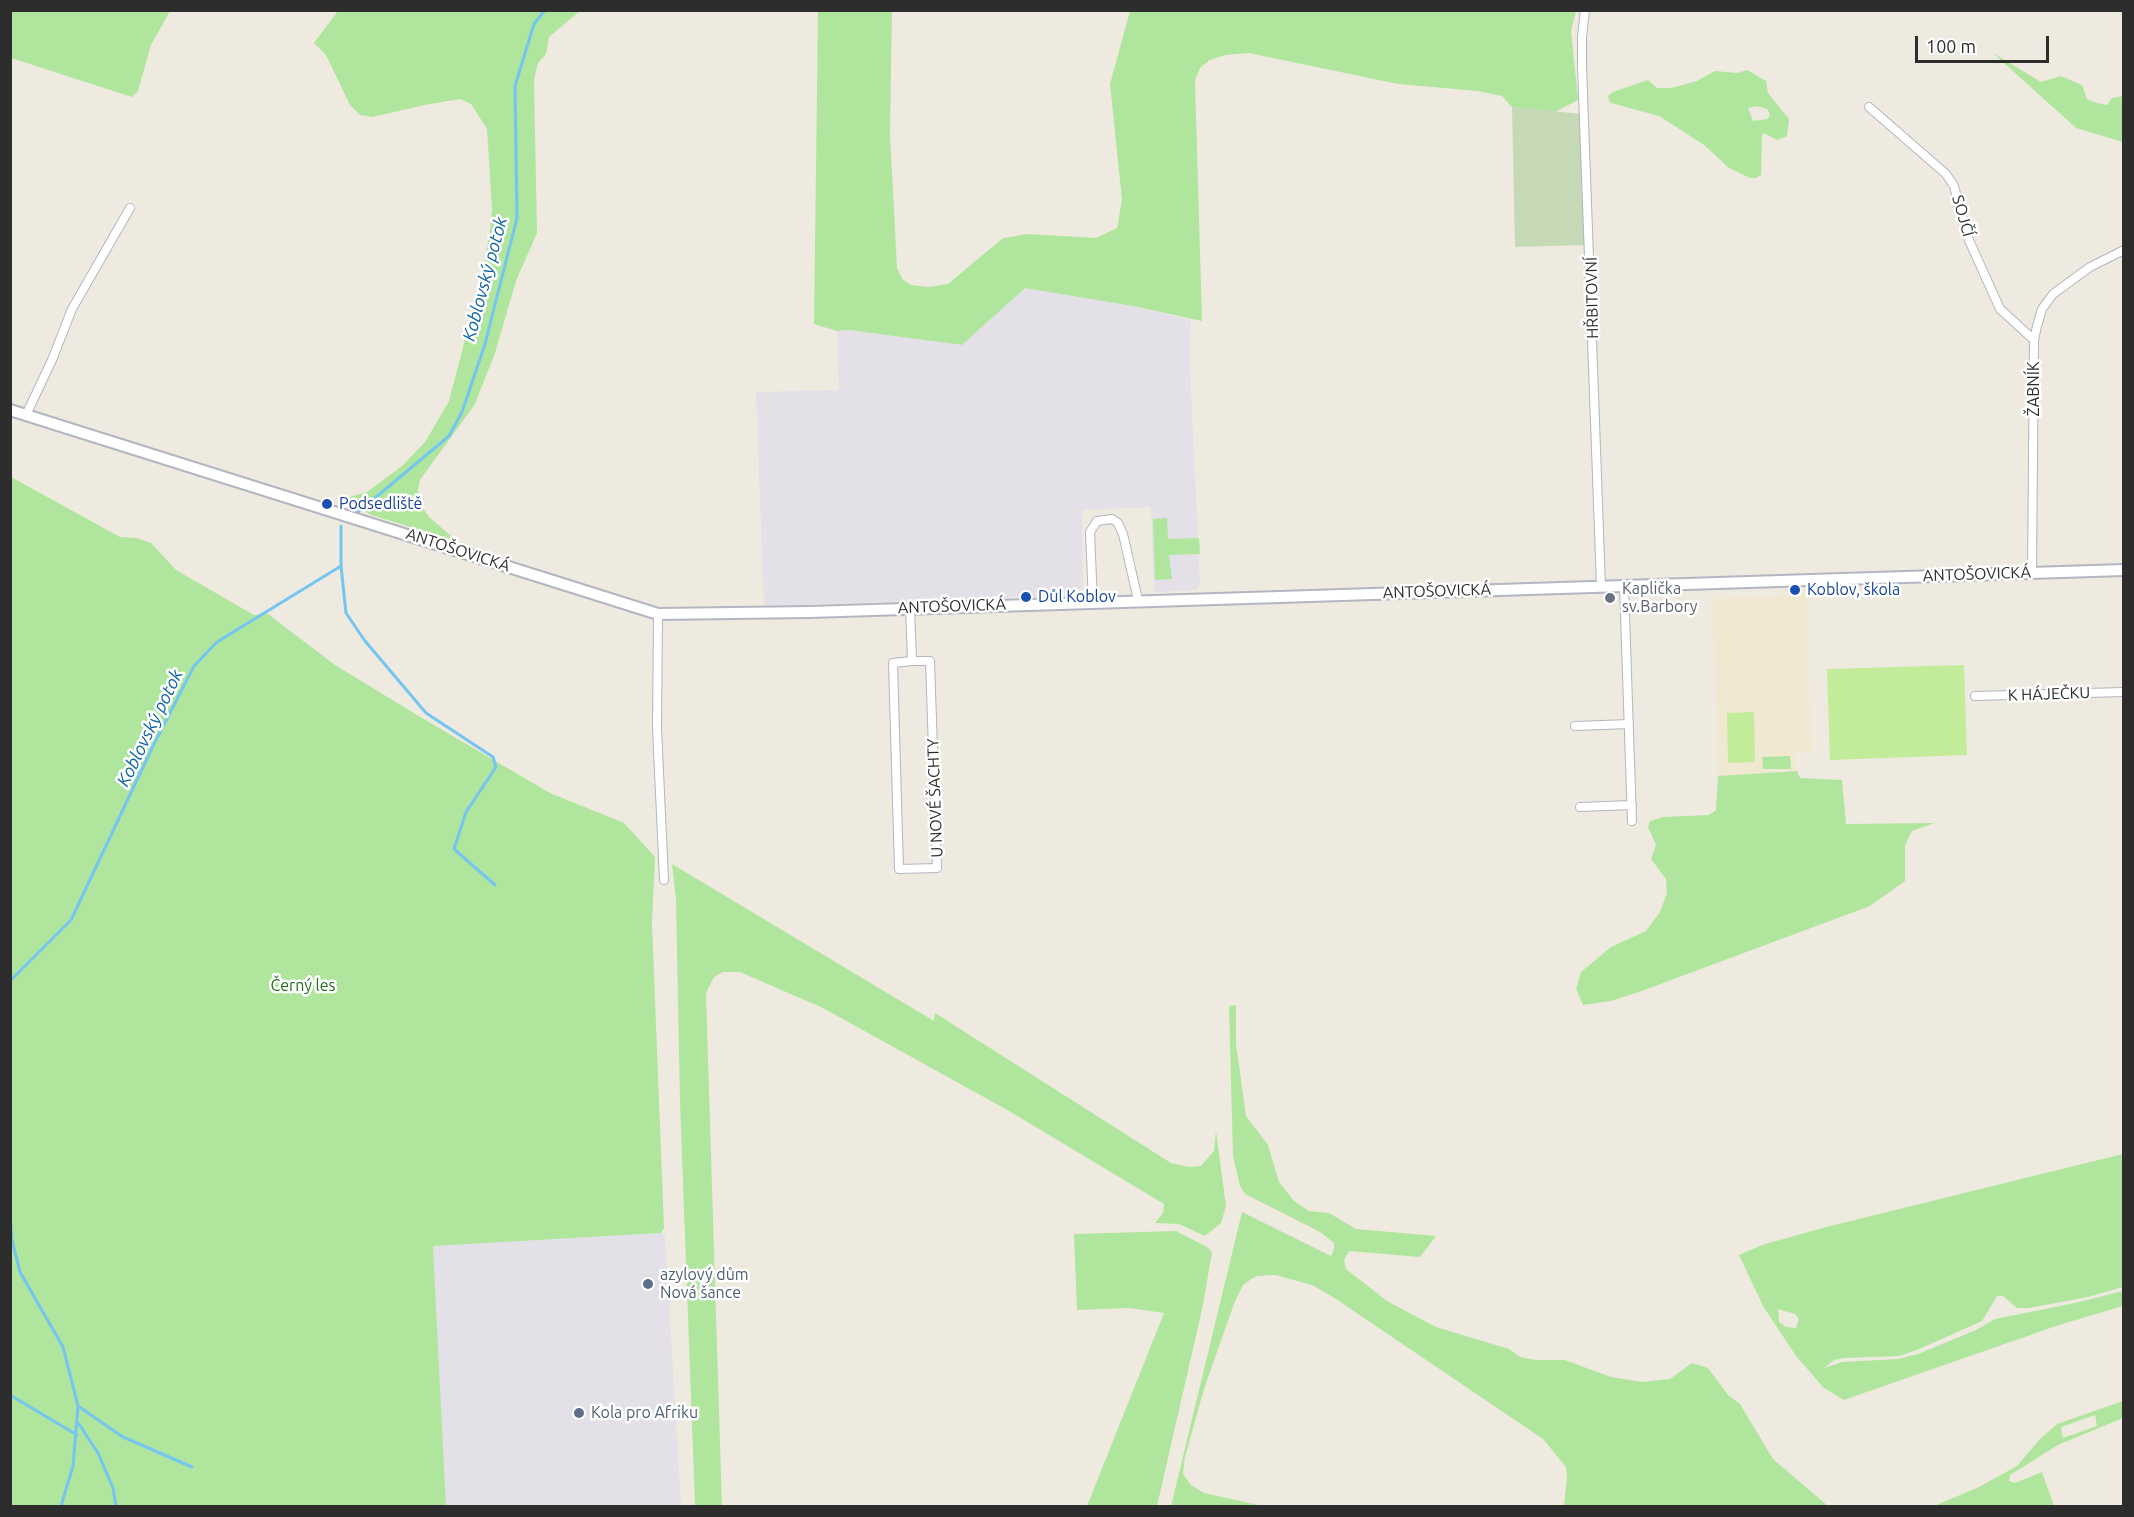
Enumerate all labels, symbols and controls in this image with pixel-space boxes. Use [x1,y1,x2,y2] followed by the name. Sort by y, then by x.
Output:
[1918,24,2052,62] scale bar
[1926,36,1976,56] text: 100 m
[1948,193,1978,239] street label: SOJČÍ
[458,214,512,344] water label: Koblovský potok
[1582,257,1602,339] street label: HŘBITOVNÍ
[2024,361,2044,417] street label: ŽABNÍK
[339,494,422,514] place label: Podsedliště
[320,497,334,511] marker: Podsedliště
[404,524,512,576] street label: ANTOŠOVICKÁ
[1923,563,2031,585] street label: ANTOŠOVICKÁ
[1622,579,1698,617] place label: Kaplička sv.Barbory
[1383,580,1491,602] street label: ANTOŠOVICKÁ
[1807,580,1900,600] place label: Koblov, škola
[1788,583,1802,597] marker: Koblov, škola
[1038,587,1116,607] place label: Důl Koblov
[1019,590,1033,604] marker: Důl Koblov
[1603,591,1617,605] marker: Kaplička sv.Barbory
[898,595,1006,617] street label: ANTOŠOVICKÁ
[112,666,188,790] water label: Koblovský potok
[2007,683,2091,705] street label: K HÁJEČKU
[923,738,947,858] street label: U NOVÉ ŠACHTY
[270,976,336,996] park label: Černý les
[660,1265,749,1303] place label: azylový dům Nová šance
[641,1277,655,1291] marker: azylový dům Nová šance
[591,1403,698,1423] place label: Kola pro Afriku
[572,1406,586,1420] marker: Kola pro Afriku

